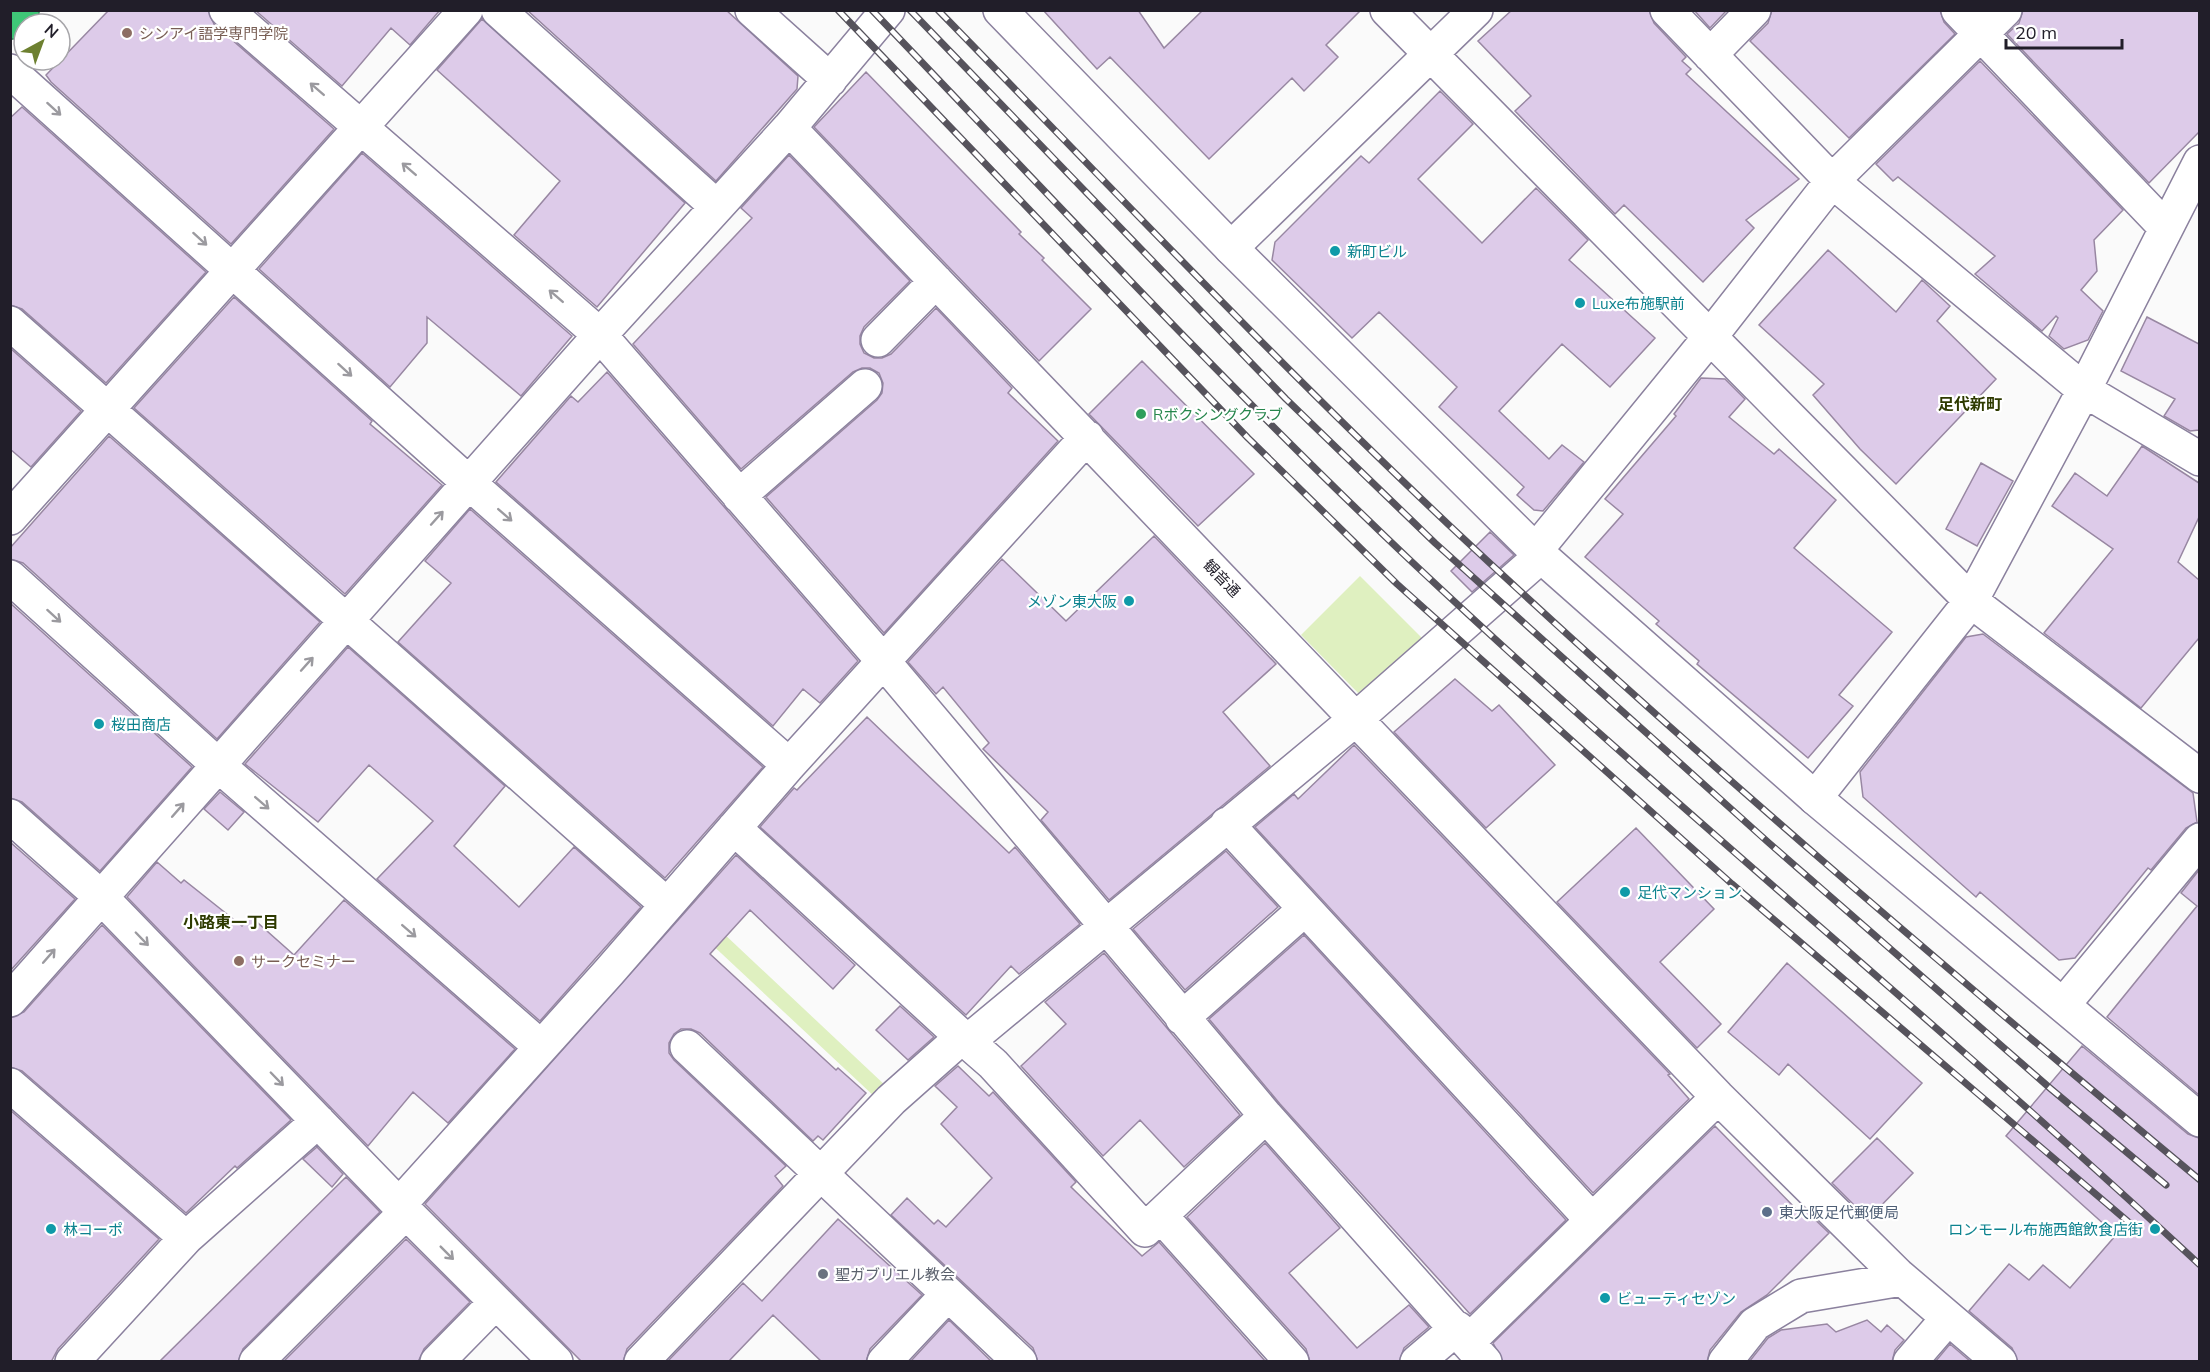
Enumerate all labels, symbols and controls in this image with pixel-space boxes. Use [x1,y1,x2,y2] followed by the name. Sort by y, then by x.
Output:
[12,12,72,72] north arrow
[2006,12,2122,50] scale bar
[41,19,63,42] text: N
[2015,21,2057,44] text: 20 m
[139,24,288,43] place label: シンアイ語学専門学院
[120,26,134,40] marker: シンアイ語学専門学院
[310,82,325,96] one-way arrow
[46,102,61,116] one-way arrow
[402,162,417,176] one-way arrow
[192,232,207,246] one-way arrow
[1347,242,1407,261] place label: 新町ビル
[1328,244,1342,258] marker: 新町ビル
[549,289,564,303] one-way arrow
[1592,294,1685,313] place label: Luxe布施駅前
[1573,296,1587,310] marker: Luxe布施駅前
[337,363,352,377] one-way arrow
[1938,394,2002,414] district label: 足代新町
[1153,405,1283,424] place label: Rボクシングクラブ
[1134,407,1148,421] marker: Rボクシングクラブ
[497,508,513,521] one-way arrow
[430,511,444,526] one-way arrow
[1200,555,1244,601] street label: 観音通
[1027,592,1117,611] place label: メゾン東大阪
[1122,594,1136,608] marker: メゾン東大阪
[46,609,61,623] one-way arrow
[300,657,314,672] one-way arrow
[111,715,171,734] place label: 桜田商店
[92,717,106,731] marker: 桜田商店
[254,796,269,810] one-way arrow
[171,803,185,818] one-way arrow
[1637,883,1742,902] place label: 足代マンション
[1618,885,1632,899] marker: 足代マンション
[183,912,279,932] district label: 小路東一丁目
[401,924,416,938] one-way arrow
[134,932,149,947] one-way arrow
[42,949,56,964] one-way arrow
[251,952,356,971] place label: サークセミナー
[232,954,246,968] marker: サークセミナー
[270,1072,284,1087] one-way arrow
[1779,1203,1899,1222] place label: 東大阪足代郵便局
[1760,1205,1774,1219] marker: 東大阪足代郵便局
[63,1220,123,1239] place label: 林コーポ
[1948,1220,2143,1239] place label: ロンモール布施西館飲食店街
[44,1222,58,1236] marker: 林コーポ
[2148,1222,2162,1236] marker: ロンモール布施西館飲食店街
[440,1246,455,1261] one-way arrow
[835,1265,955,1284] place label: 聖ガブリエル教会
[816,1267,830,1281] marker: 聖ガブリエル教会
[1617,1289,1736,1308] place label: ビューティセゾン
[1598,1291,1612,1305] marker: ビューティセゾン

